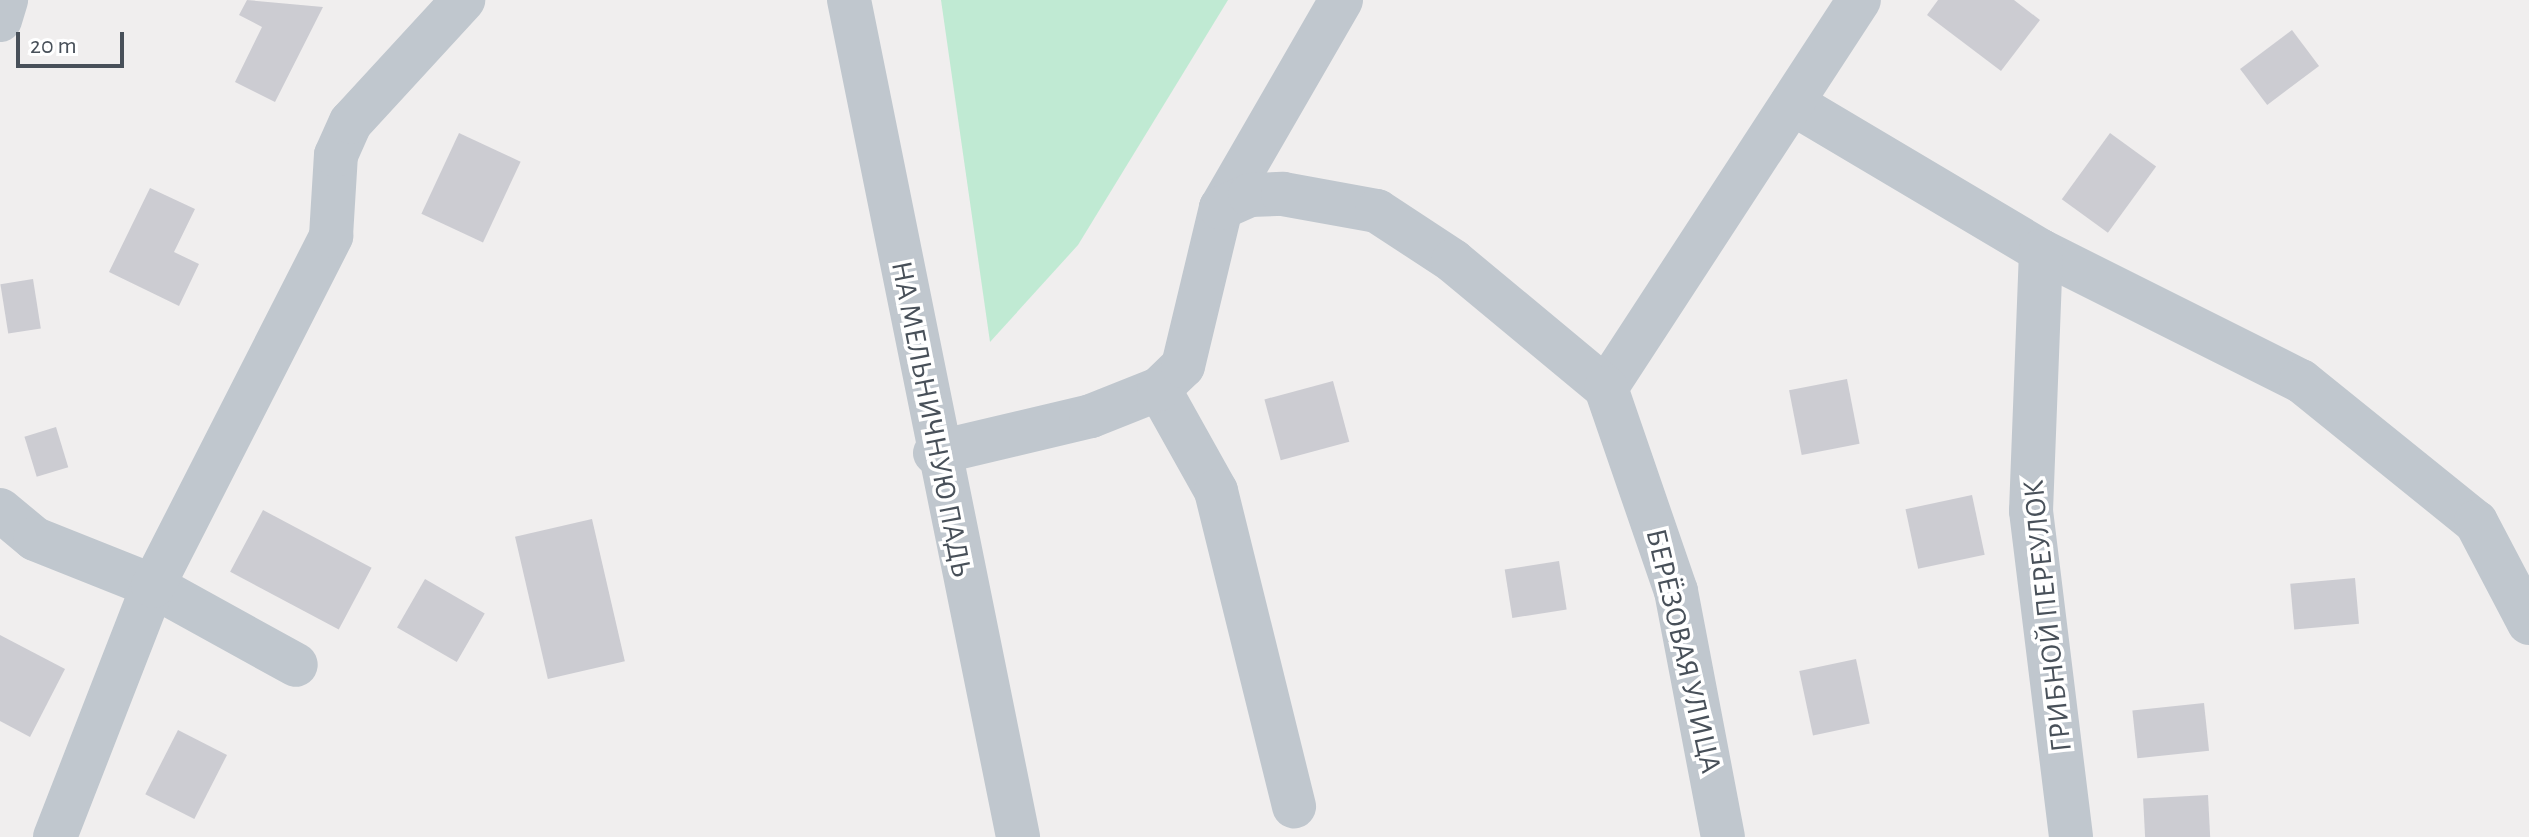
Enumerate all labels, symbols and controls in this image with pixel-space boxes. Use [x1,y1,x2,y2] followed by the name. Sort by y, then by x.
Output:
[20,16,128,66] scale bar
[30,34,77,58] text: 20 m
[883,258,979,580] street label: НА МЕЛЬНИЧНУЮ ПАДЬ
[2016,478,2080,754] street label: ГРИБНОЙ ПЕРЕУЛОК
[1637,525,1729,777] street label: БЕРЁЗОВАЯ УЛИЦА

